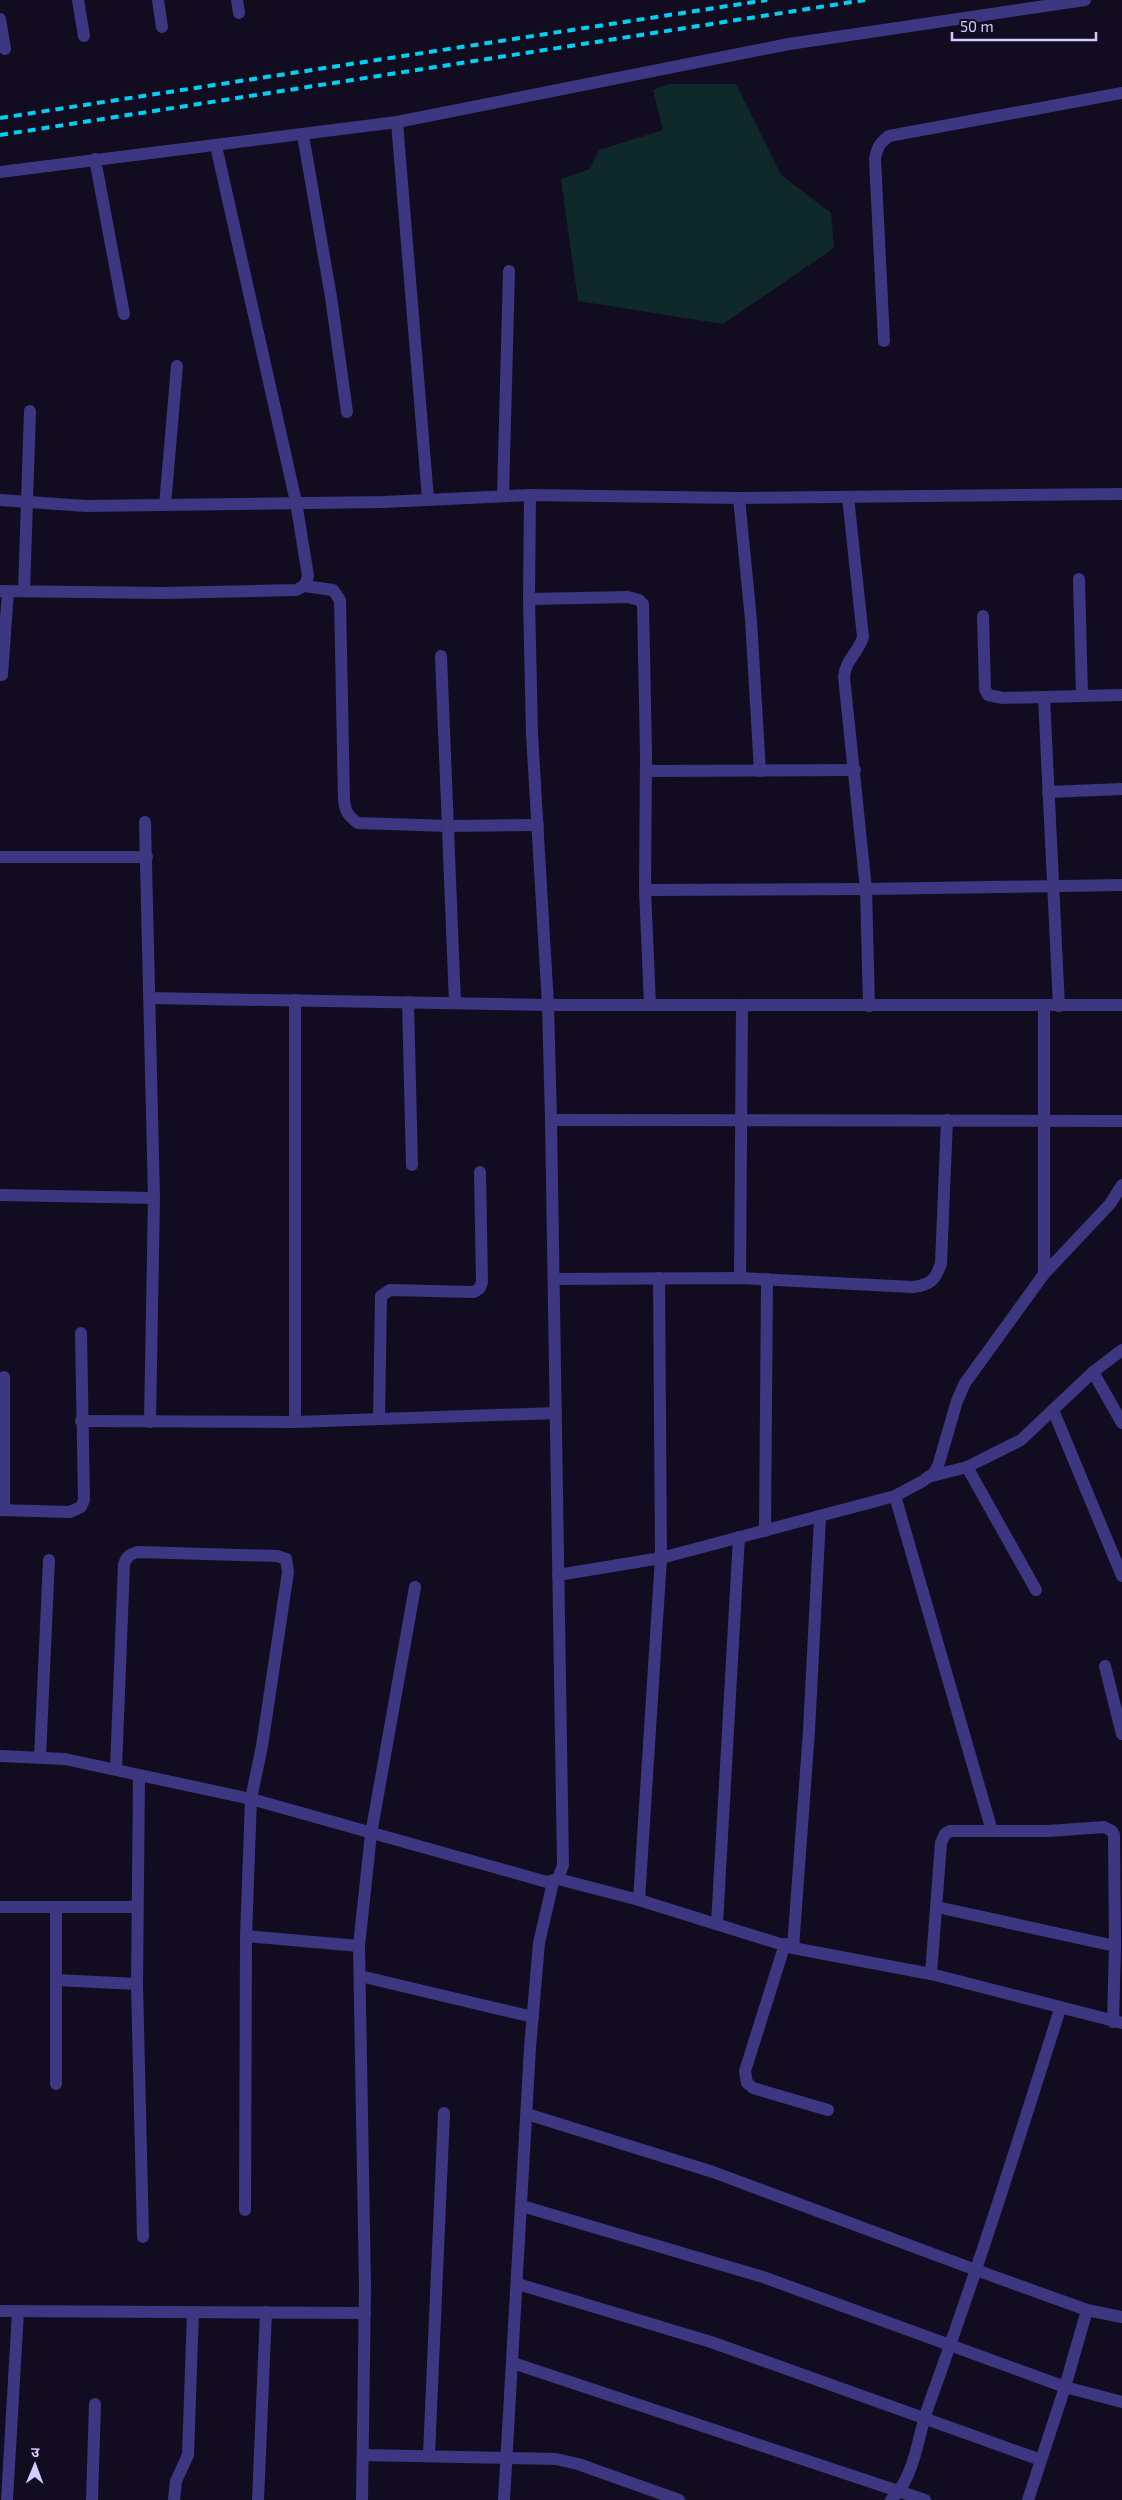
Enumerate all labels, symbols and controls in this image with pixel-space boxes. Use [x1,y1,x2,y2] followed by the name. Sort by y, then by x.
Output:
[952,10,1096,42] scale bar
[960,17,994,35] text: 50 m
[10,2440,60,2490] north arrow
[31,2443,40,2460] text: उ

